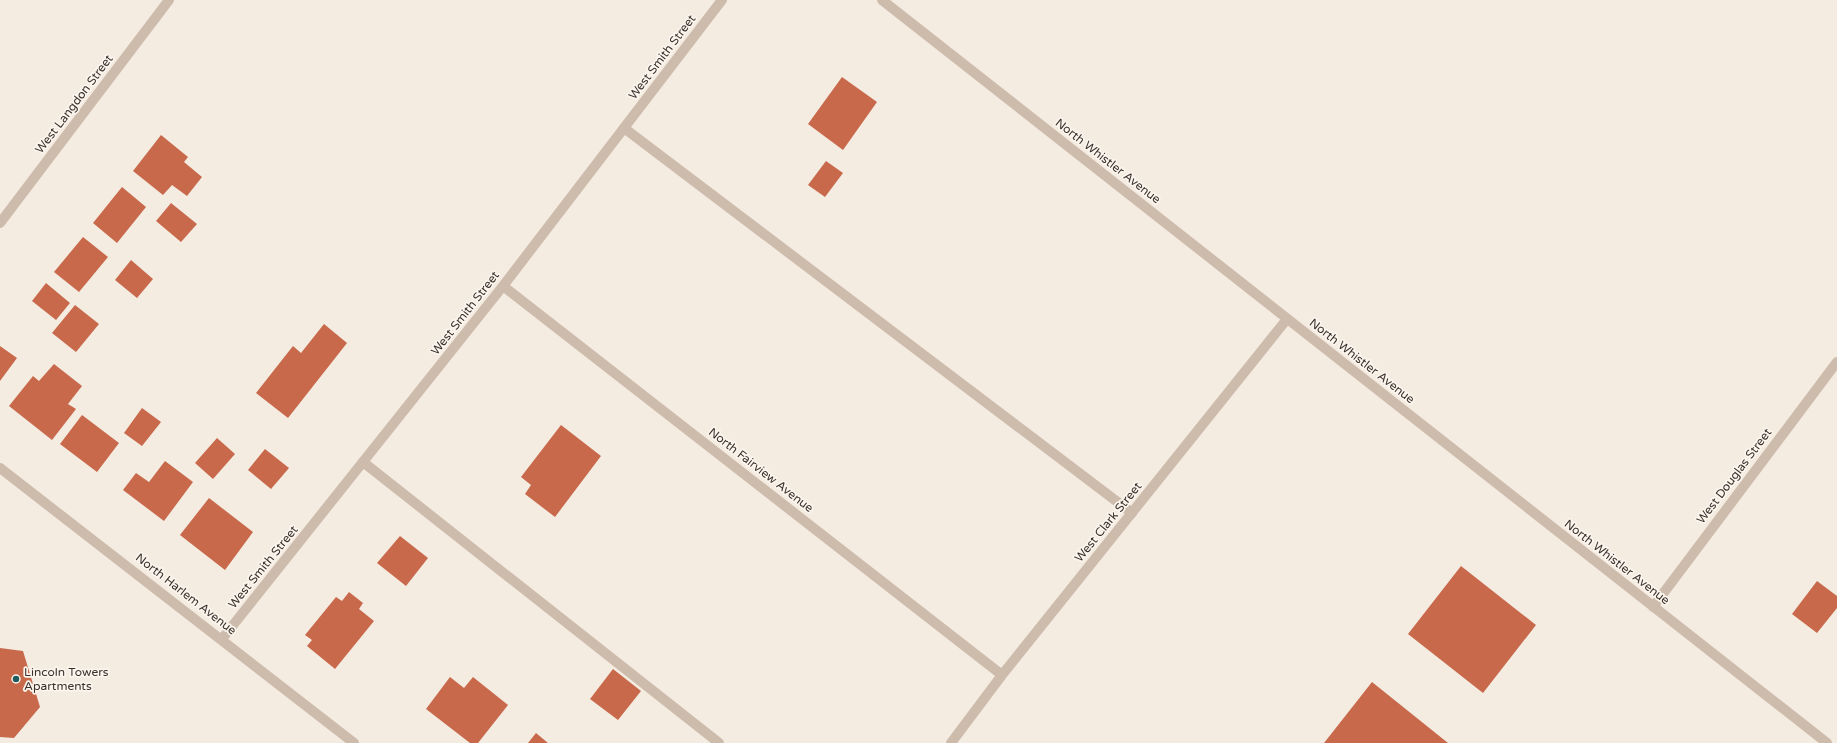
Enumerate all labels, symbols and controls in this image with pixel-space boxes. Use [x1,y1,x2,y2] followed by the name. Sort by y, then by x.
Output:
[626,12,699,102] street label: West Smith Street
[32,52,116,156] street label: West Langdon Street
[1053,116,1164,207] street label: North Whistler Avenue
[428,268,502,358] street label: West Smith Street
[1307,316,1418,407] street label: North Whistler Avenue
[706,425,816,515] street label: North Fairview Avenue
[1694,425,1775,526] street label: West Douglas Street
[1072,479,1145,565] street label: West Clark Street
[1562,517,1673,608] street label: North Whistler Avenue
[225,522,301,611] street label: West Smith Street
[133,550,239,638] street label: North Harlem Avenue
[24,665,109,693] place label: Lincoln Towers Apartments
[11,674,21,684] marker: Lincoln Towers Apartments

